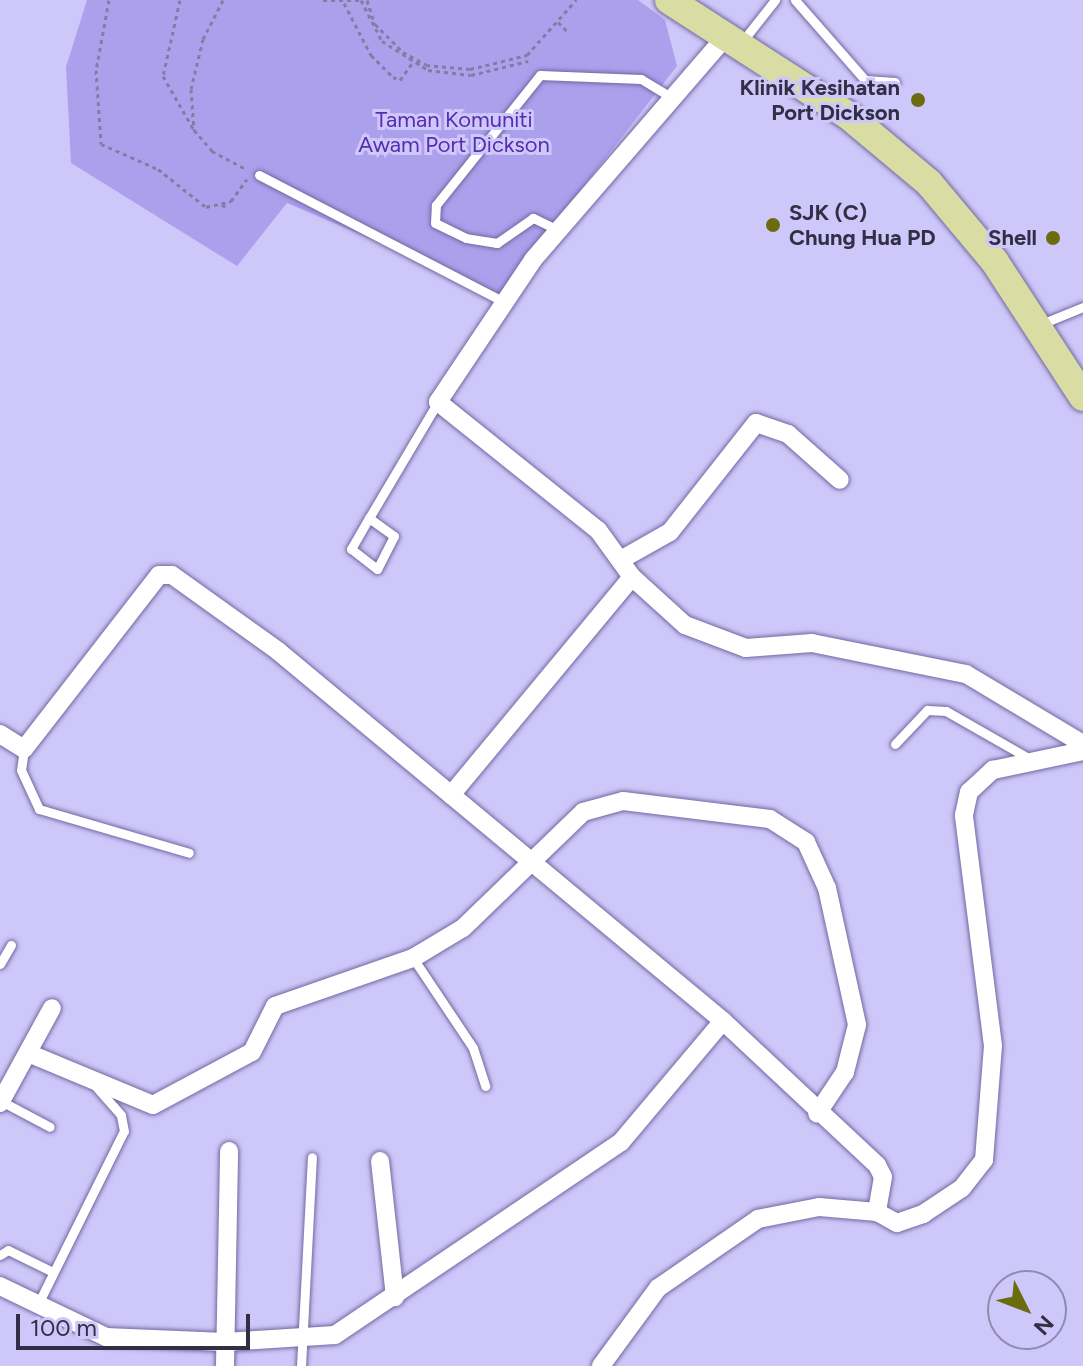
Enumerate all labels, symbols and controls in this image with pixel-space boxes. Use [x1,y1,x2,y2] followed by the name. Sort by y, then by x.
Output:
[740,74,900,126] place label: Klinik Kesihatan Port Dickson
[907,89,929,111] marker: Klinik Kesihatan Port Dickson
[358,106,550,158] park label: Taman Komuniti Awam Port Dickson
[789,199,936,250] place label: SJK (C) Chung Hua PD
[764,216,782,234] marker: SJK (C) Chung Hua PD
[988,225,1037,251] place label: Shell
[1044,229,1062,247] marker: Shell
[987,1270,1067,1350] north arrow
[20,1298,254,1348] scale bar
[1028,1310,1059,1340] text: N
[30,1313,97,1342] text: 100 m

